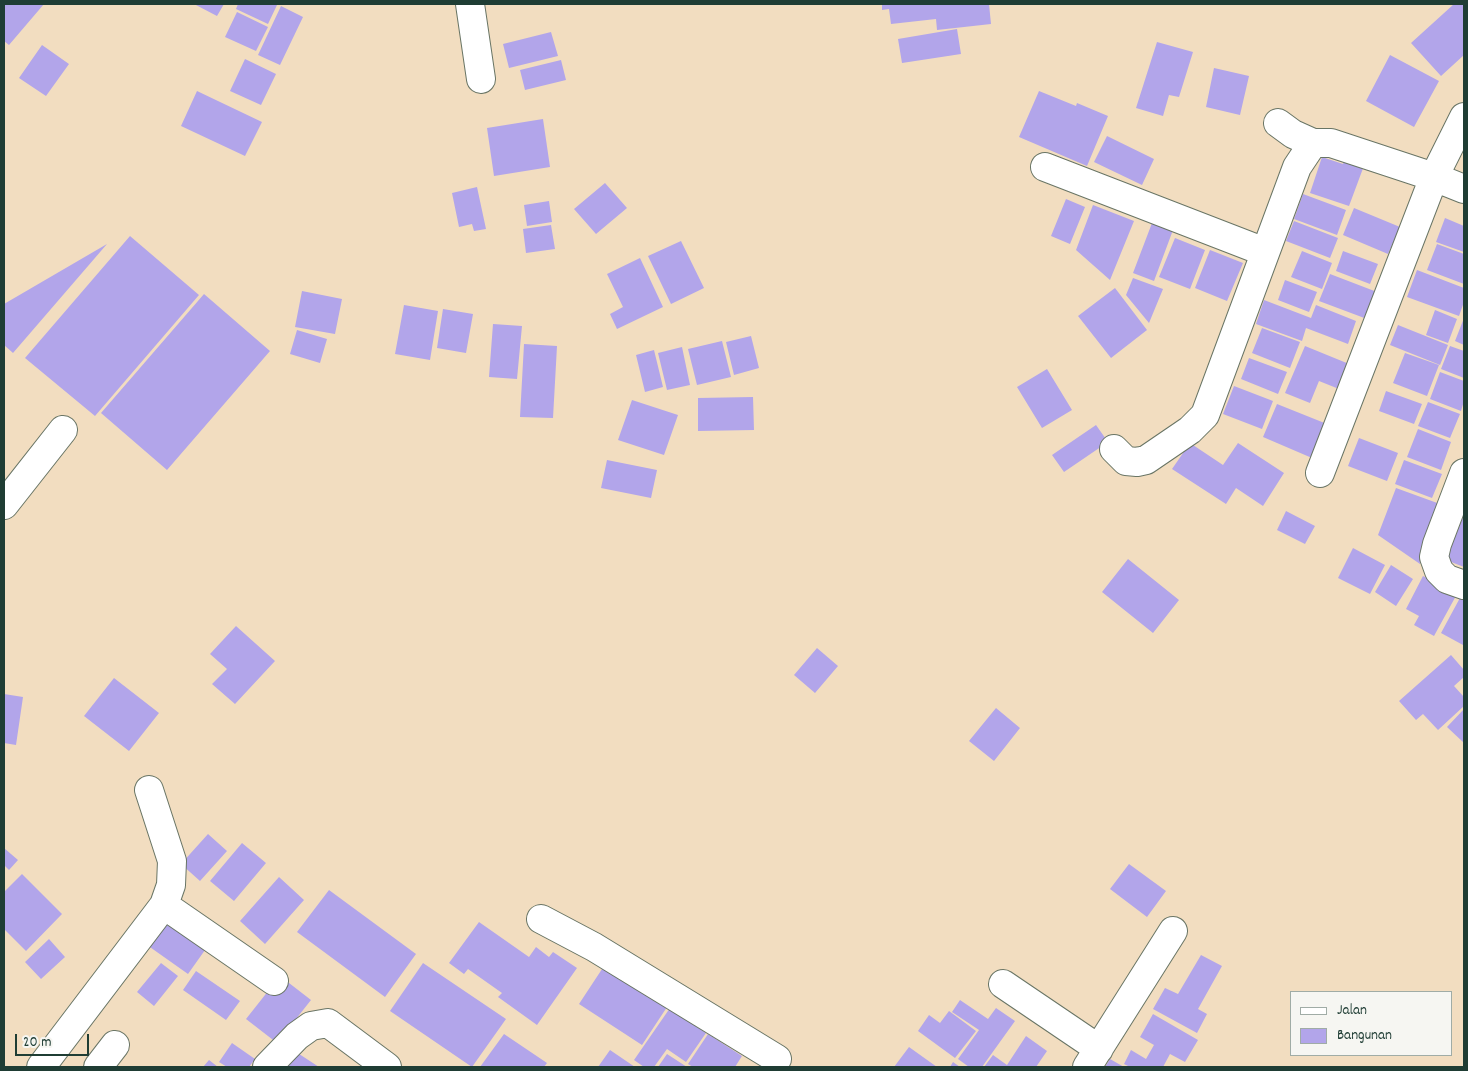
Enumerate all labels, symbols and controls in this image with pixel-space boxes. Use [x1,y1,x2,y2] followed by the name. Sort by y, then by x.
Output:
[1290,991,1453,1056] legend
[1337,1000,1367,1022] text: Jalan
[18,1024,91,1056] scale bar
[1337,1025,1392,1047] text: Bangunan
[23,1032,51,1054] text: 20 m

